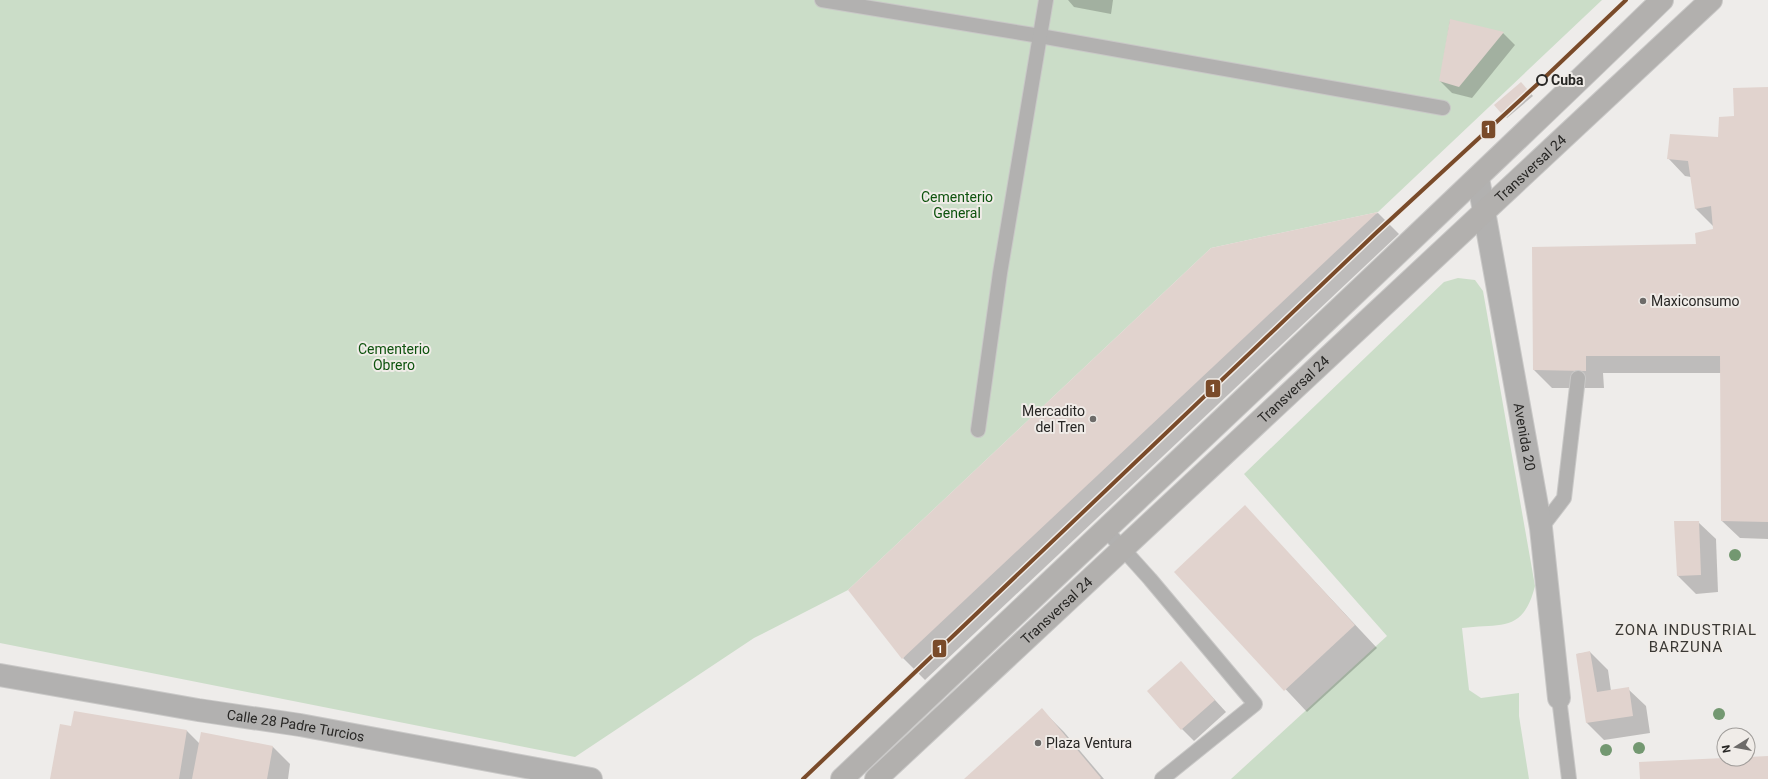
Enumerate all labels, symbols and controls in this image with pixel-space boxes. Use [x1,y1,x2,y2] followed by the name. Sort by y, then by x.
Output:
[1551,72,1584,88] place label: Cuba
[1536,74,1548,86] marker: Cuba
[1481,120,1496,139] line badge: 1
[1485,123,1491,136] text: 1
[1492,131,1569,205] street label: Transversal 24
[921,189,993,221] park label: Cementerio General
[1651,293,1739,309] place label: Maxiconsumo
[1638,296,1648,306] marker: Maxiconsumo
[358,341,430,373] park label: Cementerio Obrero
[1255,352,1332,426] street label: Transversal 24
[1205,379,1221,398] line badge: 1
[1210,382,1216,395] text: 1
[1511,402,1539,472] street label: Avenida 20
[1022,403,1085,435] place label: Mercadito del Tren
[1088,414,1098,424] marker: Mercadito del Tren
[1018,573,1096,648] street label: Transversal 24
[1615,621,1757,656] district label: ZONA INDUSTRIAL BARZUNA
[932,639,947,658] line badge: 1
[937,643,943,656] text: 1
[226,706,366,745] street label: Calle 28 Padre Turcios
[1716,727,1756,767] north arrow
[1046,735,1132,751] place label: Plaza Ventura
[1033,738,1043,748] marker: Plaza Ventura
[1720,744,1734,754] text: N

